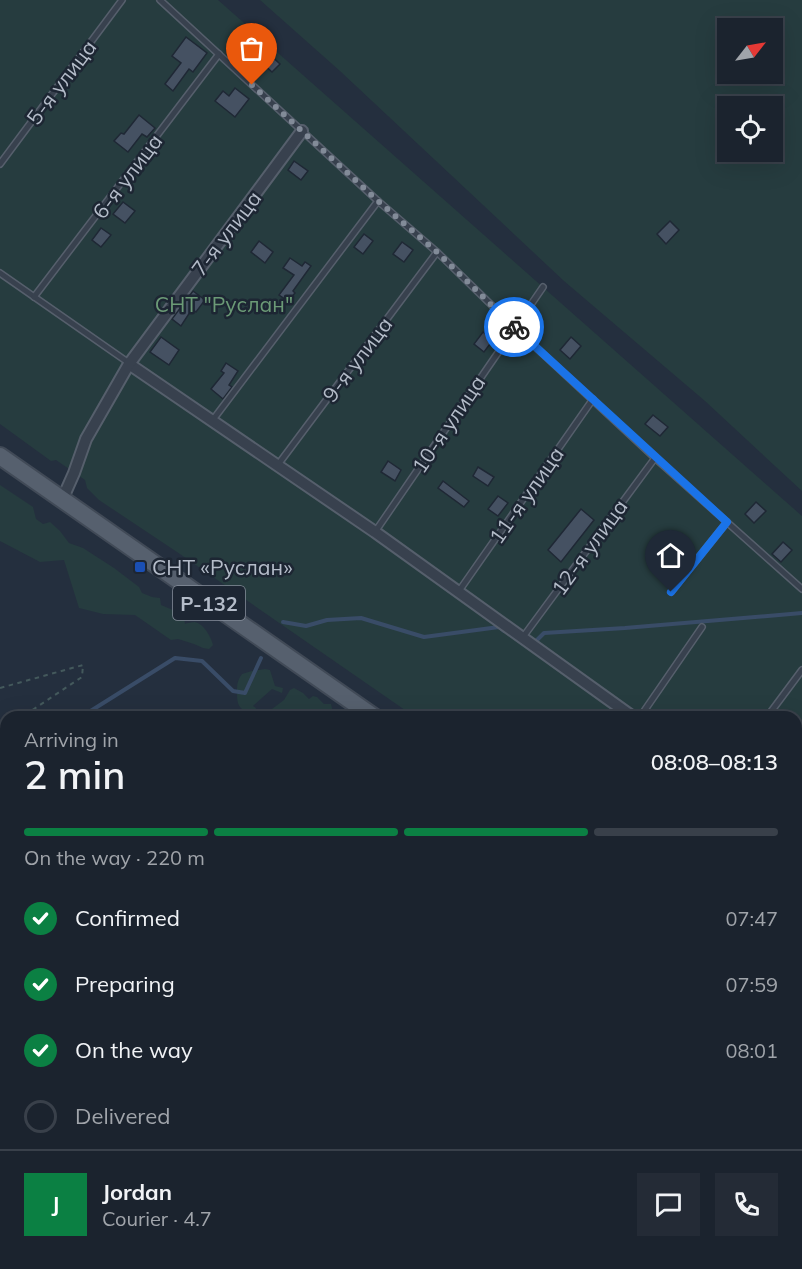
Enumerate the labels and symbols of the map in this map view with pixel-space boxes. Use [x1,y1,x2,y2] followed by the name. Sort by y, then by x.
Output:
[717,18,783,84] north arrow
[226,23,277,85] pin
[21,34,101,130] street label: 5-я улица
[87,128,167,224] street label: 6-я улица
[186,185,266,281] street label: 7-я улица
[155,291,293,317] park label: СНТ "Руслан"
[484,297,544,357] courier
[317,311,397,407] street label: 9-я улица
[406,370,490,478] street label: 10-я улица
[483,442,569,548] street label: 11-я улица
[545,494,633,600] street label: 12-я улица
[645,530,696,592] pin
[152,554,293,580] place label: СНТ «Руслан»
[133,560,147,574] marker: СНТ «Руслан»
[173,586,245,620] road number: Р-132

